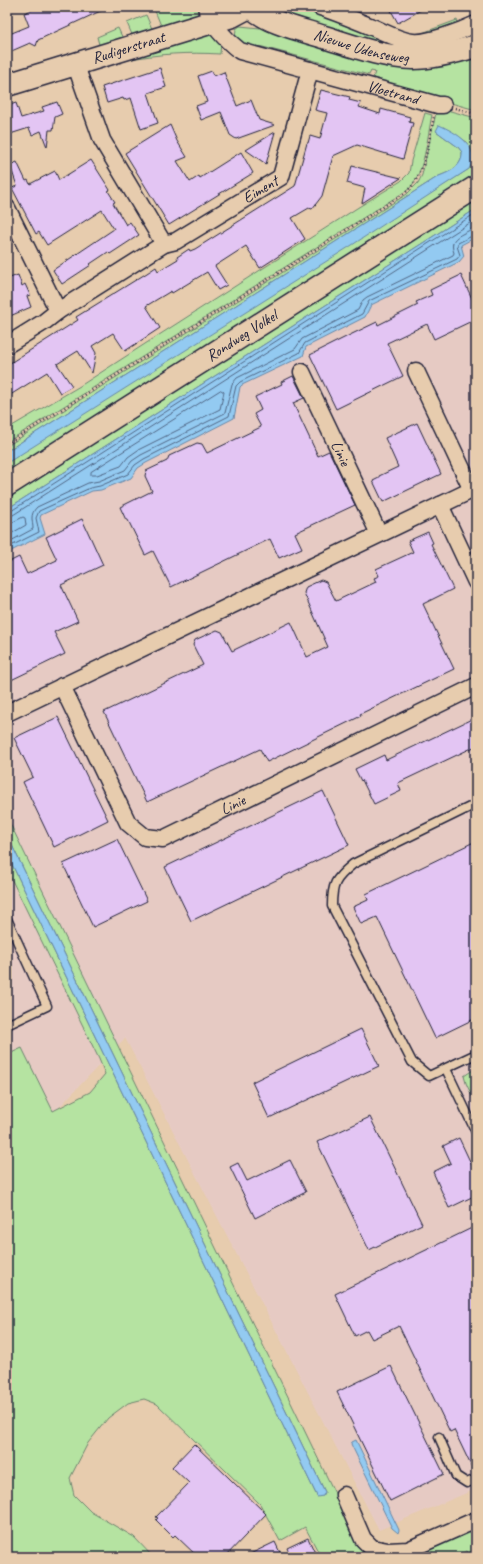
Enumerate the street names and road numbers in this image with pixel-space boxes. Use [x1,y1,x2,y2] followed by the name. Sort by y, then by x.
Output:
[311,24,411,68] street label: Nieuwe Udenseweg
[90,27,169,68] street label: Rudigerstraat
[365,76,423,110] street label: Vloetrand
[239,170,284,208] street label: Eiment
[202,304,284,366] street label: Rondweg Volkel
[326,438,356,471] street label: Linie
[217,789,250,819] street label: Linie

